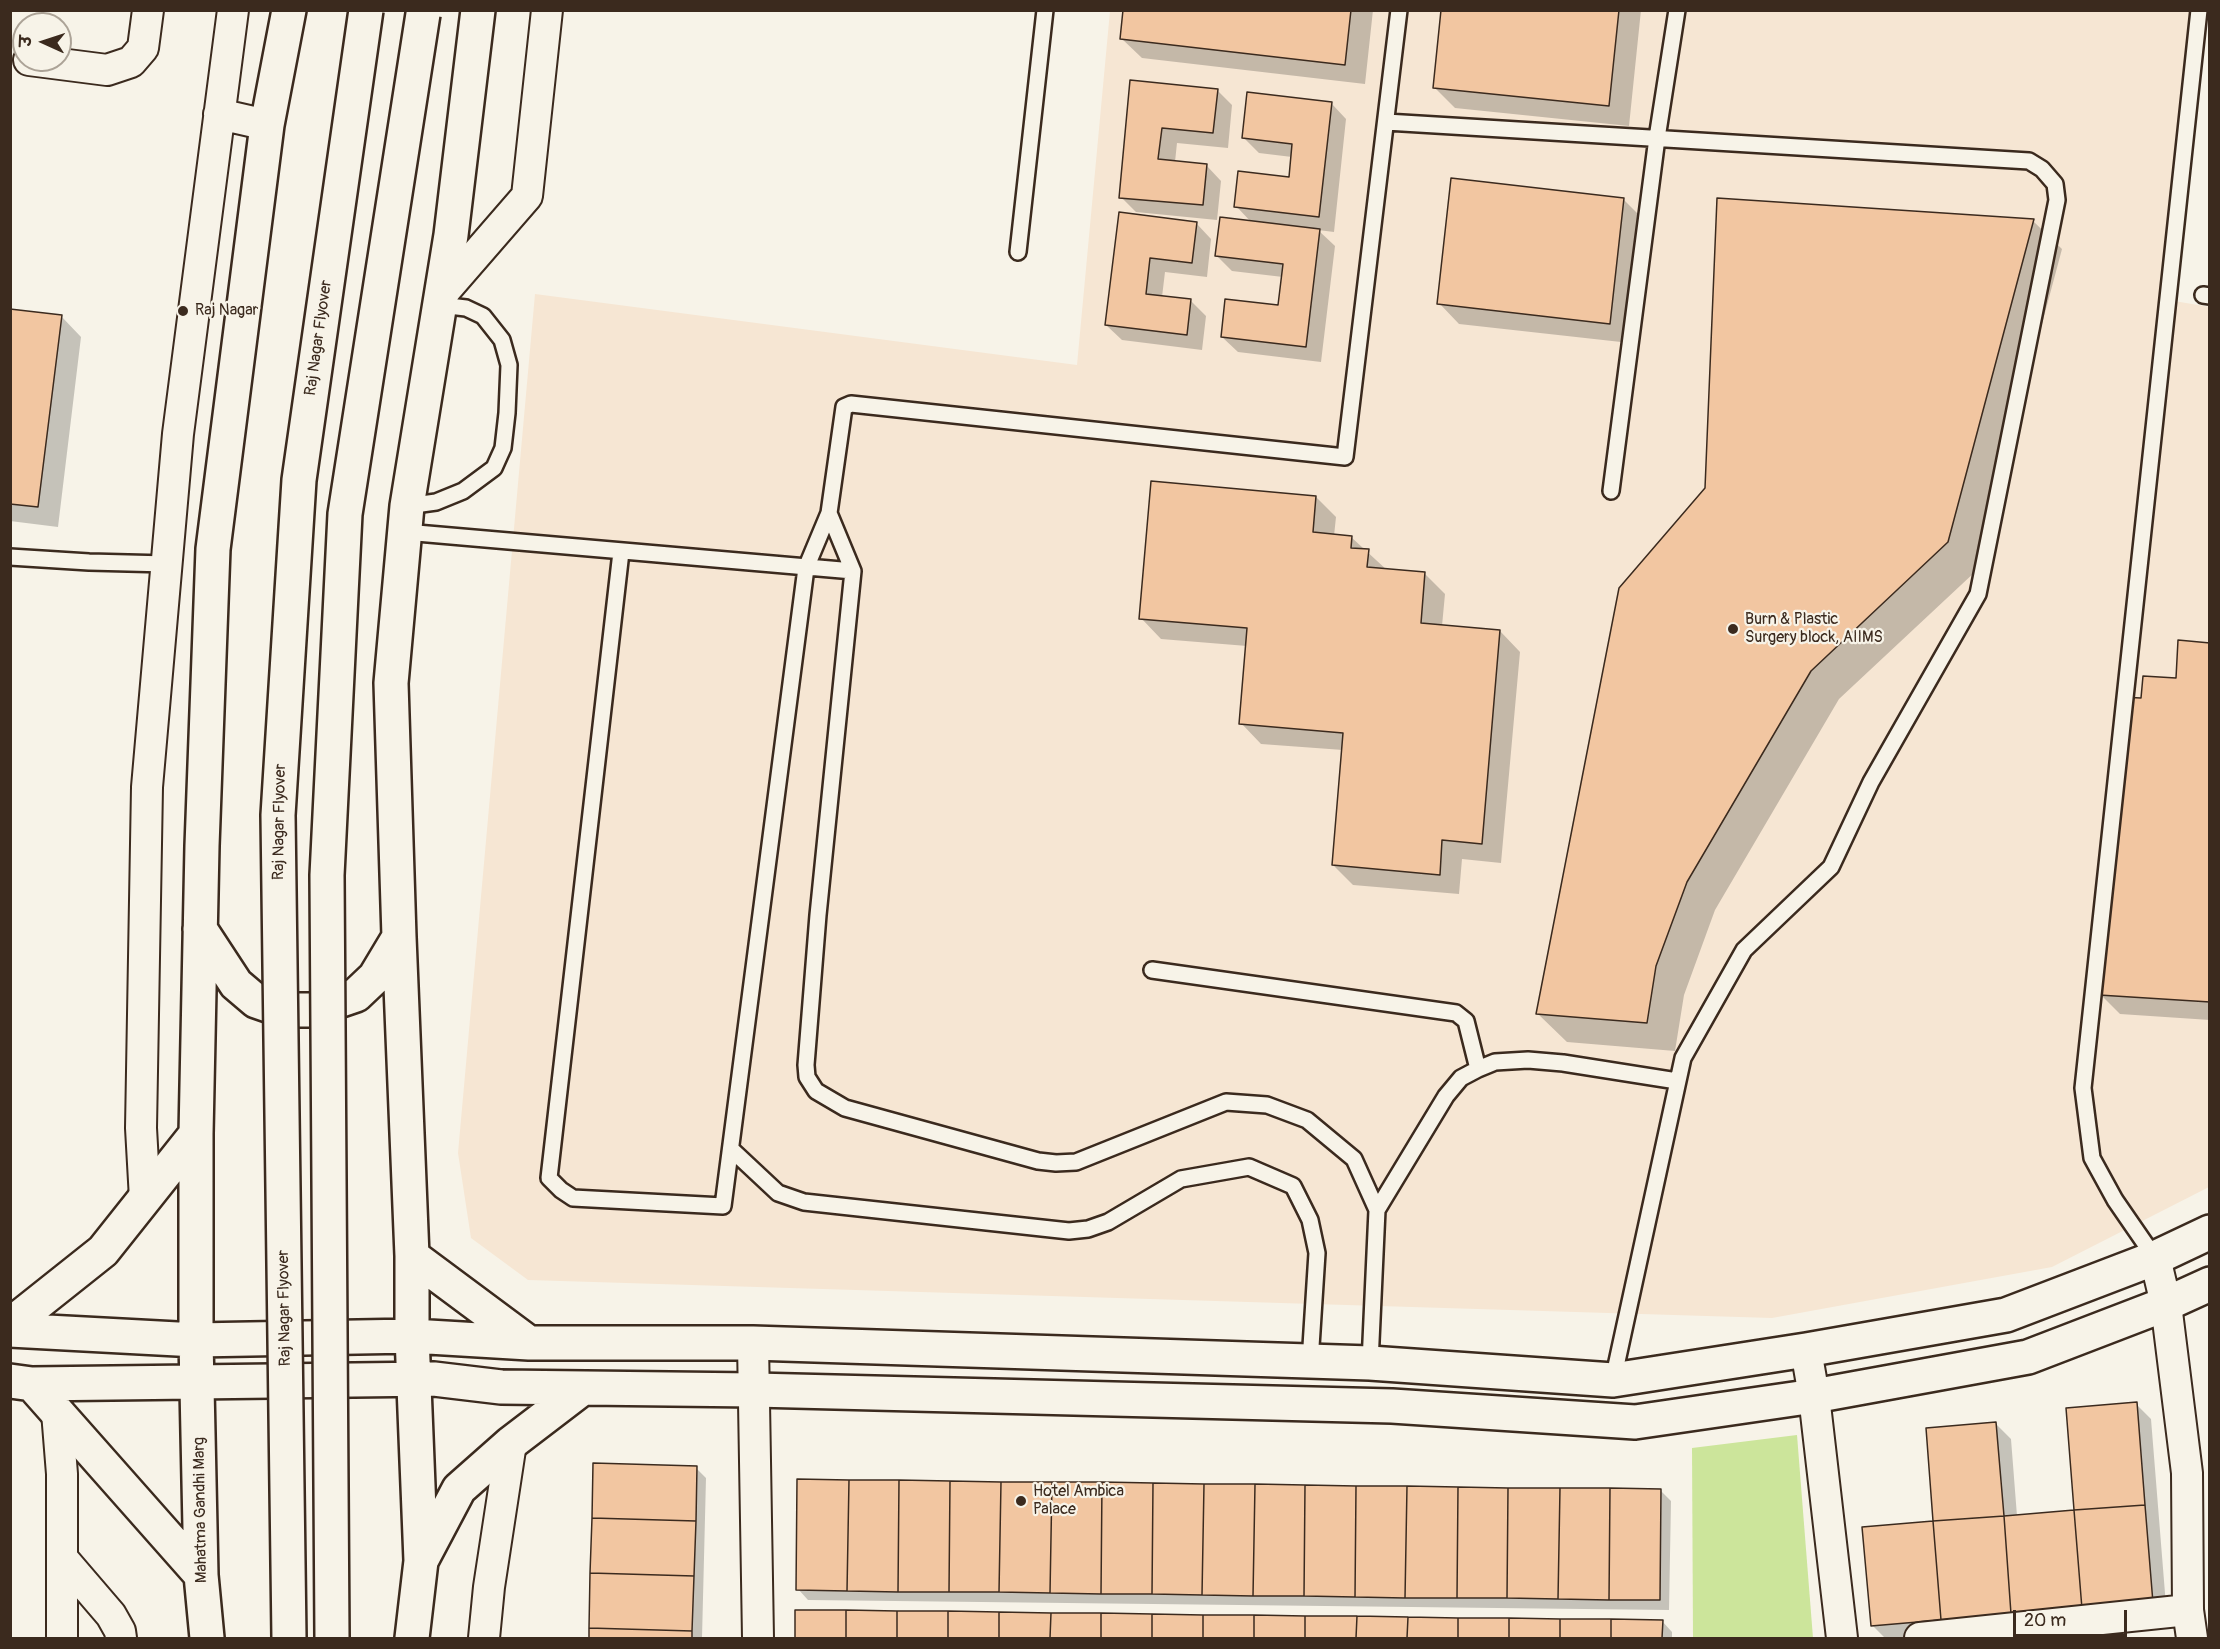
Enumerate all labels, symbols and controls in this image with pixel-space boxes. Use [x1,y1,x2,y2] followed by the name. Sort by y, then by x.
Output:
[12,12,72,72] north arrow
[16,35,36,47] text: उ
[301,279,337,397] street label: Raj Nagar Flyover
[195,301,258,321] place label: Raj Nagar
[176,304,190,318] marker: Raj Nagar
[1745,610,1883,648] place label: Burn & Plastic Surgery block, AIIMS
[1726,622,1740,636] marker: Burn & Plastic Surgery block, AIIMS
[269,764,291,880] street label: Raj Nagar Flyover
[274,1250,296,1366] street label: Raj Nagar Flyover
[190,1437,212,1583] street label: Mahatma Gandhi Marg
[1033,1482,1124,1520] place label: Hotel Ambica Palace
[1014,1494,1028,1508] marker: Hotel Ambica Palace
[2016,1598,2130,1636] scale bar
[2024,1609,2066,1632] text: 20 m

